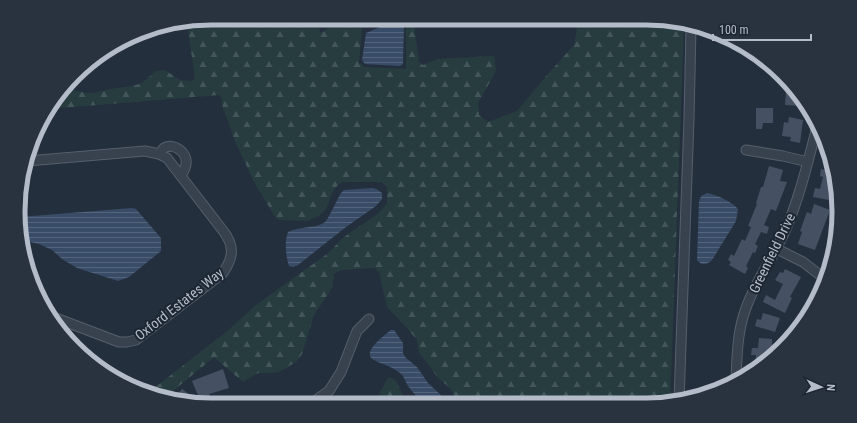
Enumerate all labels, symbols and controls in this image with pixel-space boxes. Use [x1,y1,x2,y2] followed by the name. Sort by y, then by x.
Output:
[713,16,811,42] scale bar
[719,23,749,37] text: 100 m
[746,210,798,296] street label: Greenfield Drive
[132,264,226,343] street label: Oxford Estates Way
[801,367,841,407] north arrow
[824,384,837,391] text: N

